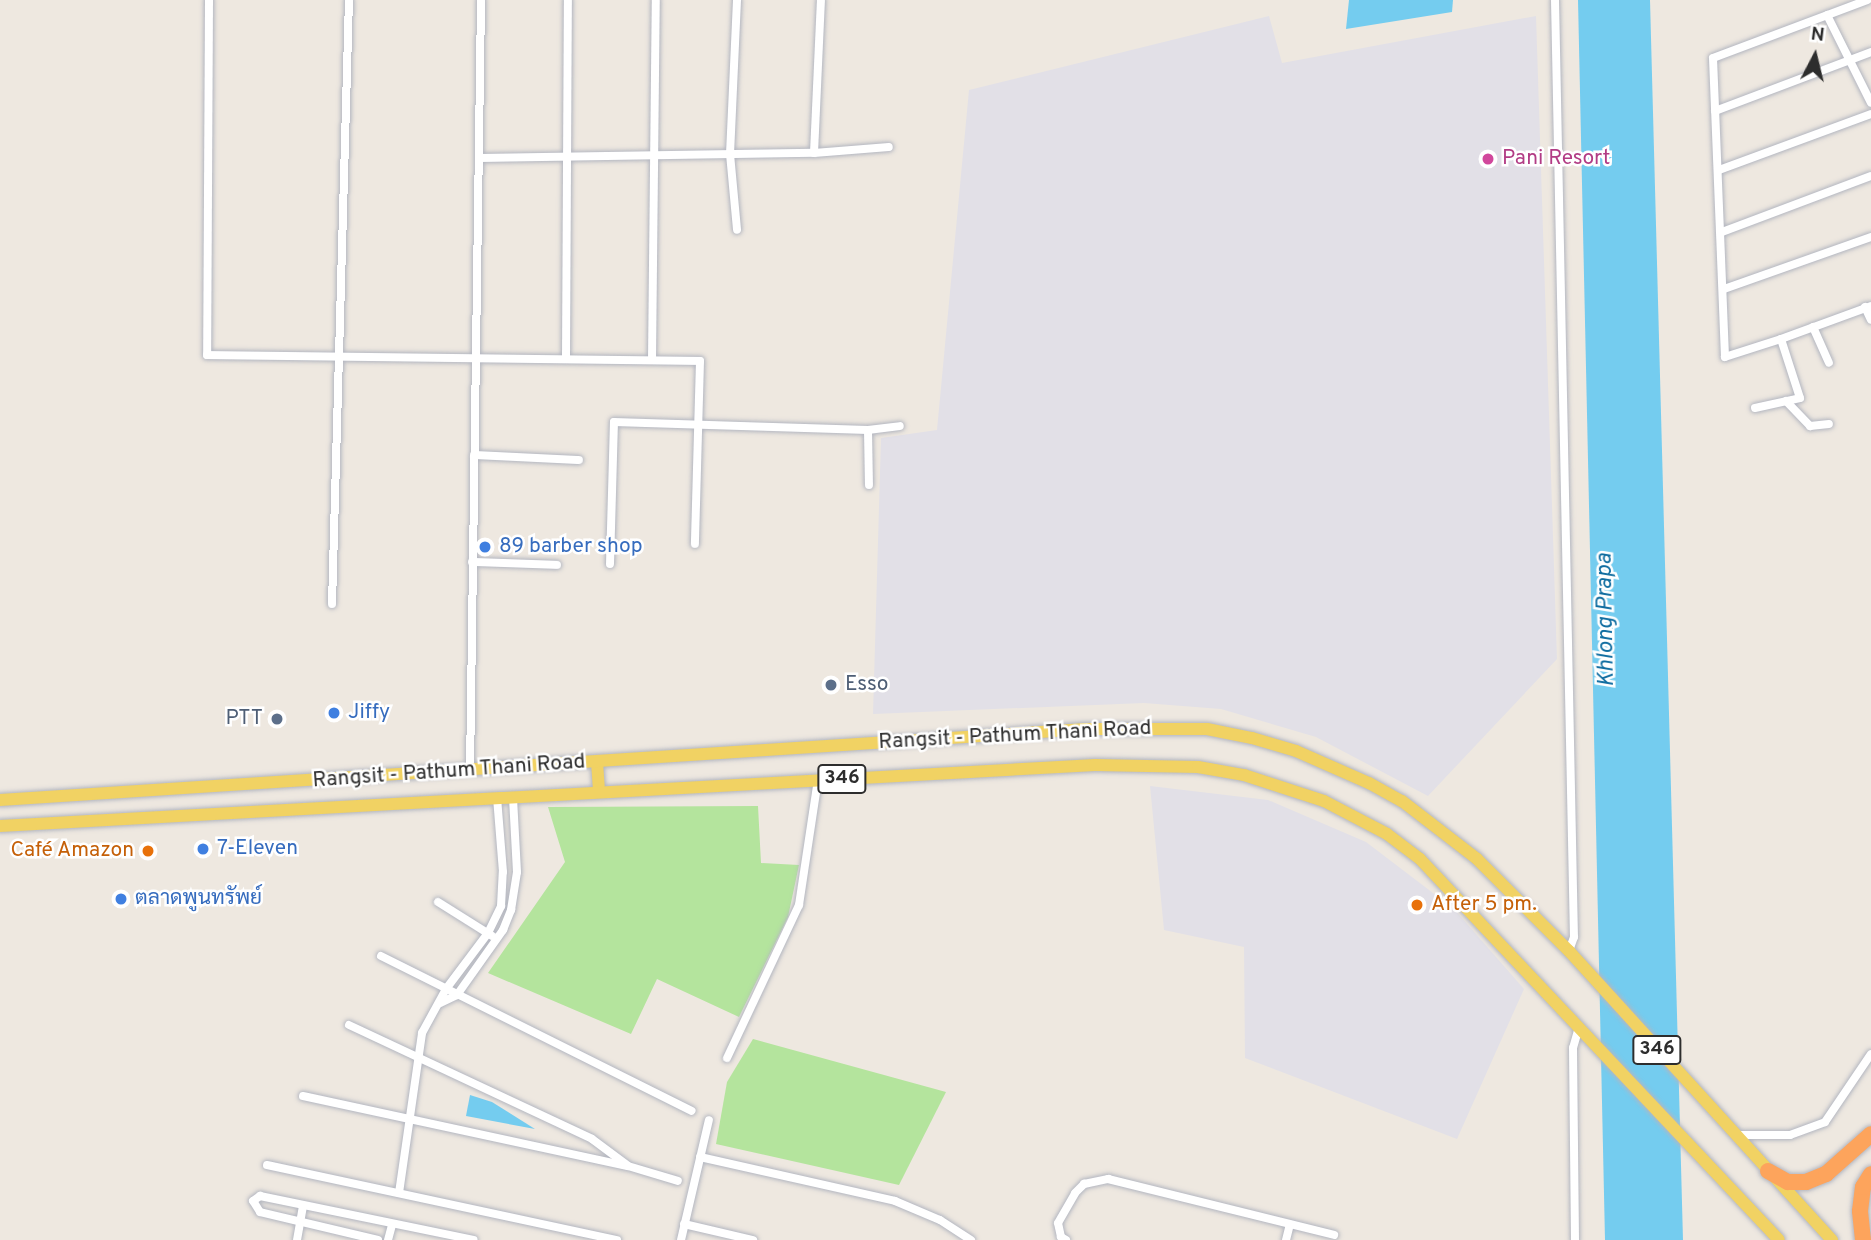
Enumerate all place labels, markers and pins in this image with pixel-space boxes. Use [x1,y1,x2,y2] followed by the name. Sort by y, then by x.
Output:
[1502,146,1610,172] place label: Pani Resort
[1480,151,1496,167] marker: Pani Resort
[499,534,643,560] place label: 89 barber shop
[477,539,493,555] marker: 89 barber shop
[845,672,888,698] place label: Esso
[823,677,839,693] marker: Esso
[348,700,390,726] place label: Jiffy
[326,705,342,721] marker: Jiffy
[225,706,263,732] place label: PTT
[269,711,285,727] marker: PTT
[217,836,298,862] place label: 7-Eleven
[10,838,134,864] place label: Café Amazon
[195,841,211,857] marker: 7-Eleven
[140,843,156,859] marker: Café Amazon
[135,886,262,912] place label: ตลาดพูนทรัพย์
[113,891,129,907] marker: ตลาดพูนทรัพย์
[1431,892,1537,918] place label: After 5 pm.
[1409,897,1425,913] marker: After 5 pm.

